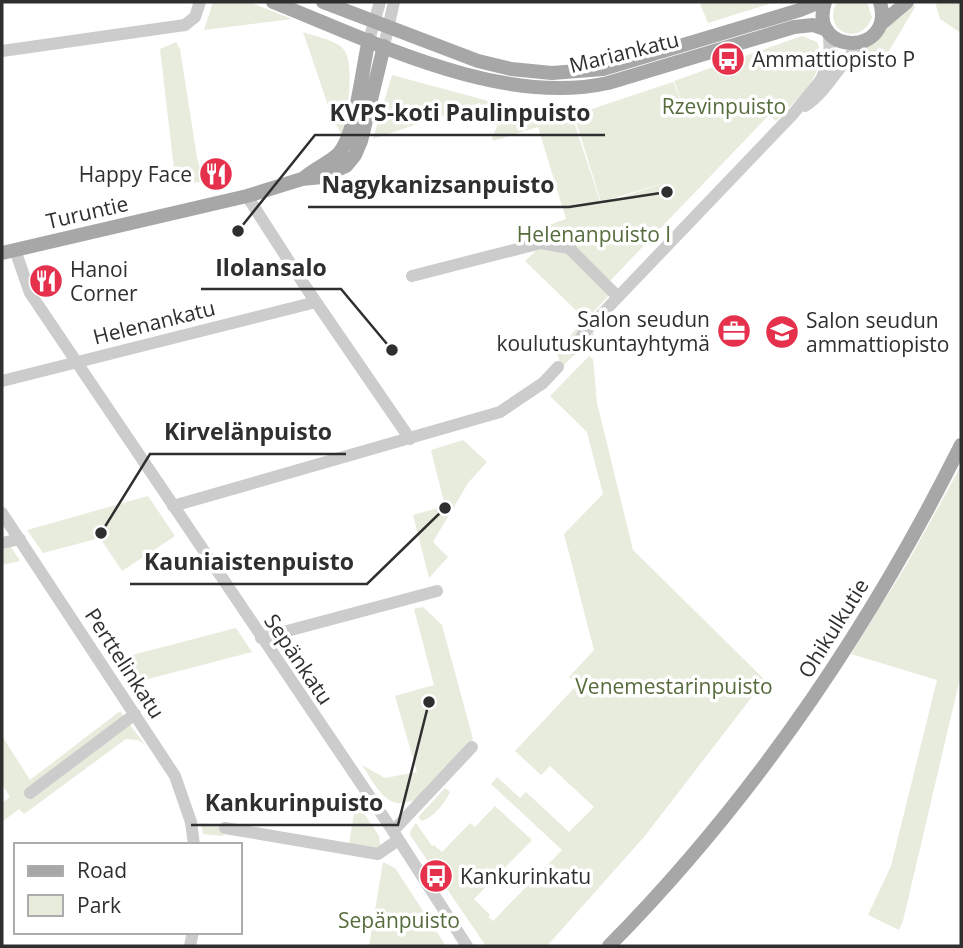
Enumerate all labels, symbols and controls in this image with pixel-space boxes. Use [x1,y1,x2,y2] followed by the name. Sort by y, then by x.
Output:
[566,25,682,79] street label: Mariankatu
[709,40,747,78] bus stop icon: Ammattiopisto P
[752,45,915,73] place label: Ammattiopisto P
[315,91,605,135] callout: KVPS-koti Paulinpuisto
[662,92,786,120] park label: Rzevinpuisto
[329,96,591,128] text: KVPS-koti Paulinpuisto
[197,155,235,193] restaurant icon: Happy Face
[79,160,192,188] place label: Happy Face
[308,163,569,207] callout: Nagykanizsanpuisto
[322,168,554,200] text: Nagykanizsanpuisto
[43,189,131,235] street label: Turuntie
[517,220,671,248] park label: Helenanpuisto I
[201,245,341,289] callout: Ilolansalo
[215,251,327,283] text: Ilolansalo
[70,255,138,307] place label: Hanoi Corner
[27,262,65,300] restaurant icon: Hanoi Corner
[90,293,218,351] street label: Helenankatu
[496,305,710,357] place label: Salon seudun koulutuskuntayhtymä
[806,306,949,358] place label: Salon seudun ammattiopisto
[715,312,753,350] office icon: Salon seudun koulutuskuntayhtymä
[763,313,801,351] school or university icon: Salon seudun ammattiopisto
[150,410,346,454] callout: Kirvelänpuisto
[164,415,332,447] text: Kirvelänpuisto
[130,540,367,584] callout: Kauniaistenpuisto
[144,545,354,577] text: Kauniaistenpuisto
[791,573,875,683] street label: Ohikulkutie
[79,602,171,724] street label: Perttelinkatu
[258,608,340,710] street label: Sepänkatu
[575,672,773,700] park label: Venemestarinpuisto
[191,781,398,825] callout: Kankurinpuisto
[205,786,383,818] text: Kankurinpuisto
[14,843,242,934] legend
[77,856,127,884] text: Road
[417,857,455,895] bus stop icon: Kankurinkatu
[460,862,591,890] place label: Kankurinkatu
[77,891,121,919] text: Park
[338,906,460,934] park label: Sepänpuisto

